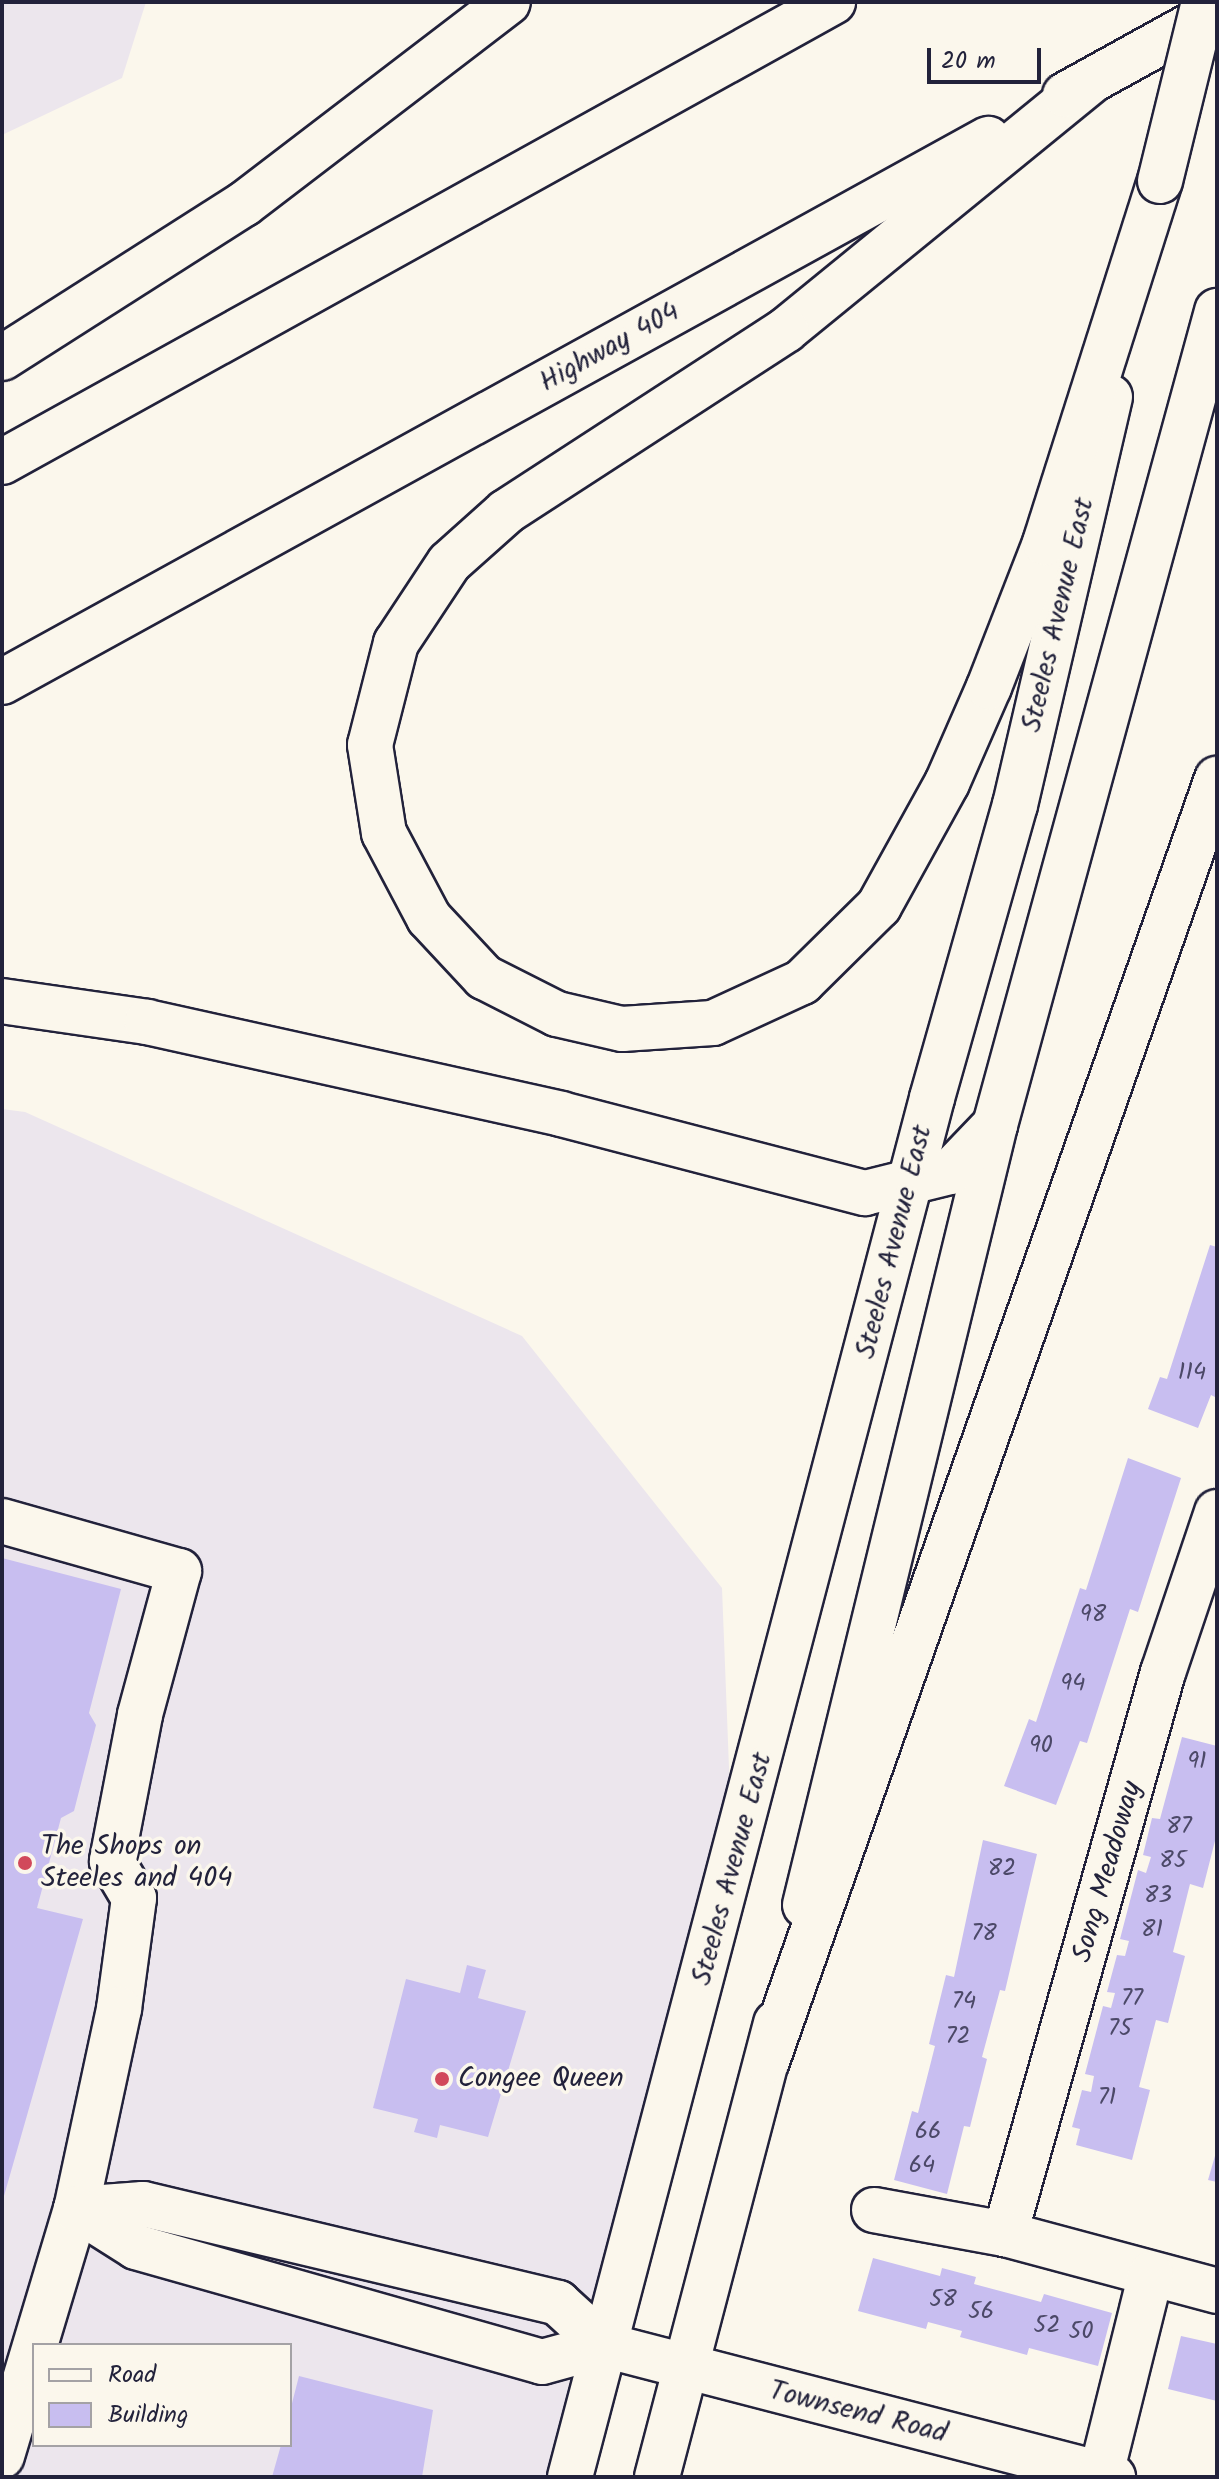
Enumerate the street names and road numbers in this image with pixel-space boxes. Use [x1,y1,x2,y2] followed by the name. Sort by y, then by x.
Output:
[534,296,686,400] street label: Highway 404
[1016,495,1102,735] street label: Steeles Avenue East
[850,1122,940,1362] street label: Steeles Avenue East
[686,1749,780,1989] street label: Steeles Avenue East
[1066,1778,1150,1966] street label: Song Meadoway
[766,2375,950,2451] street label: Townsend Road

